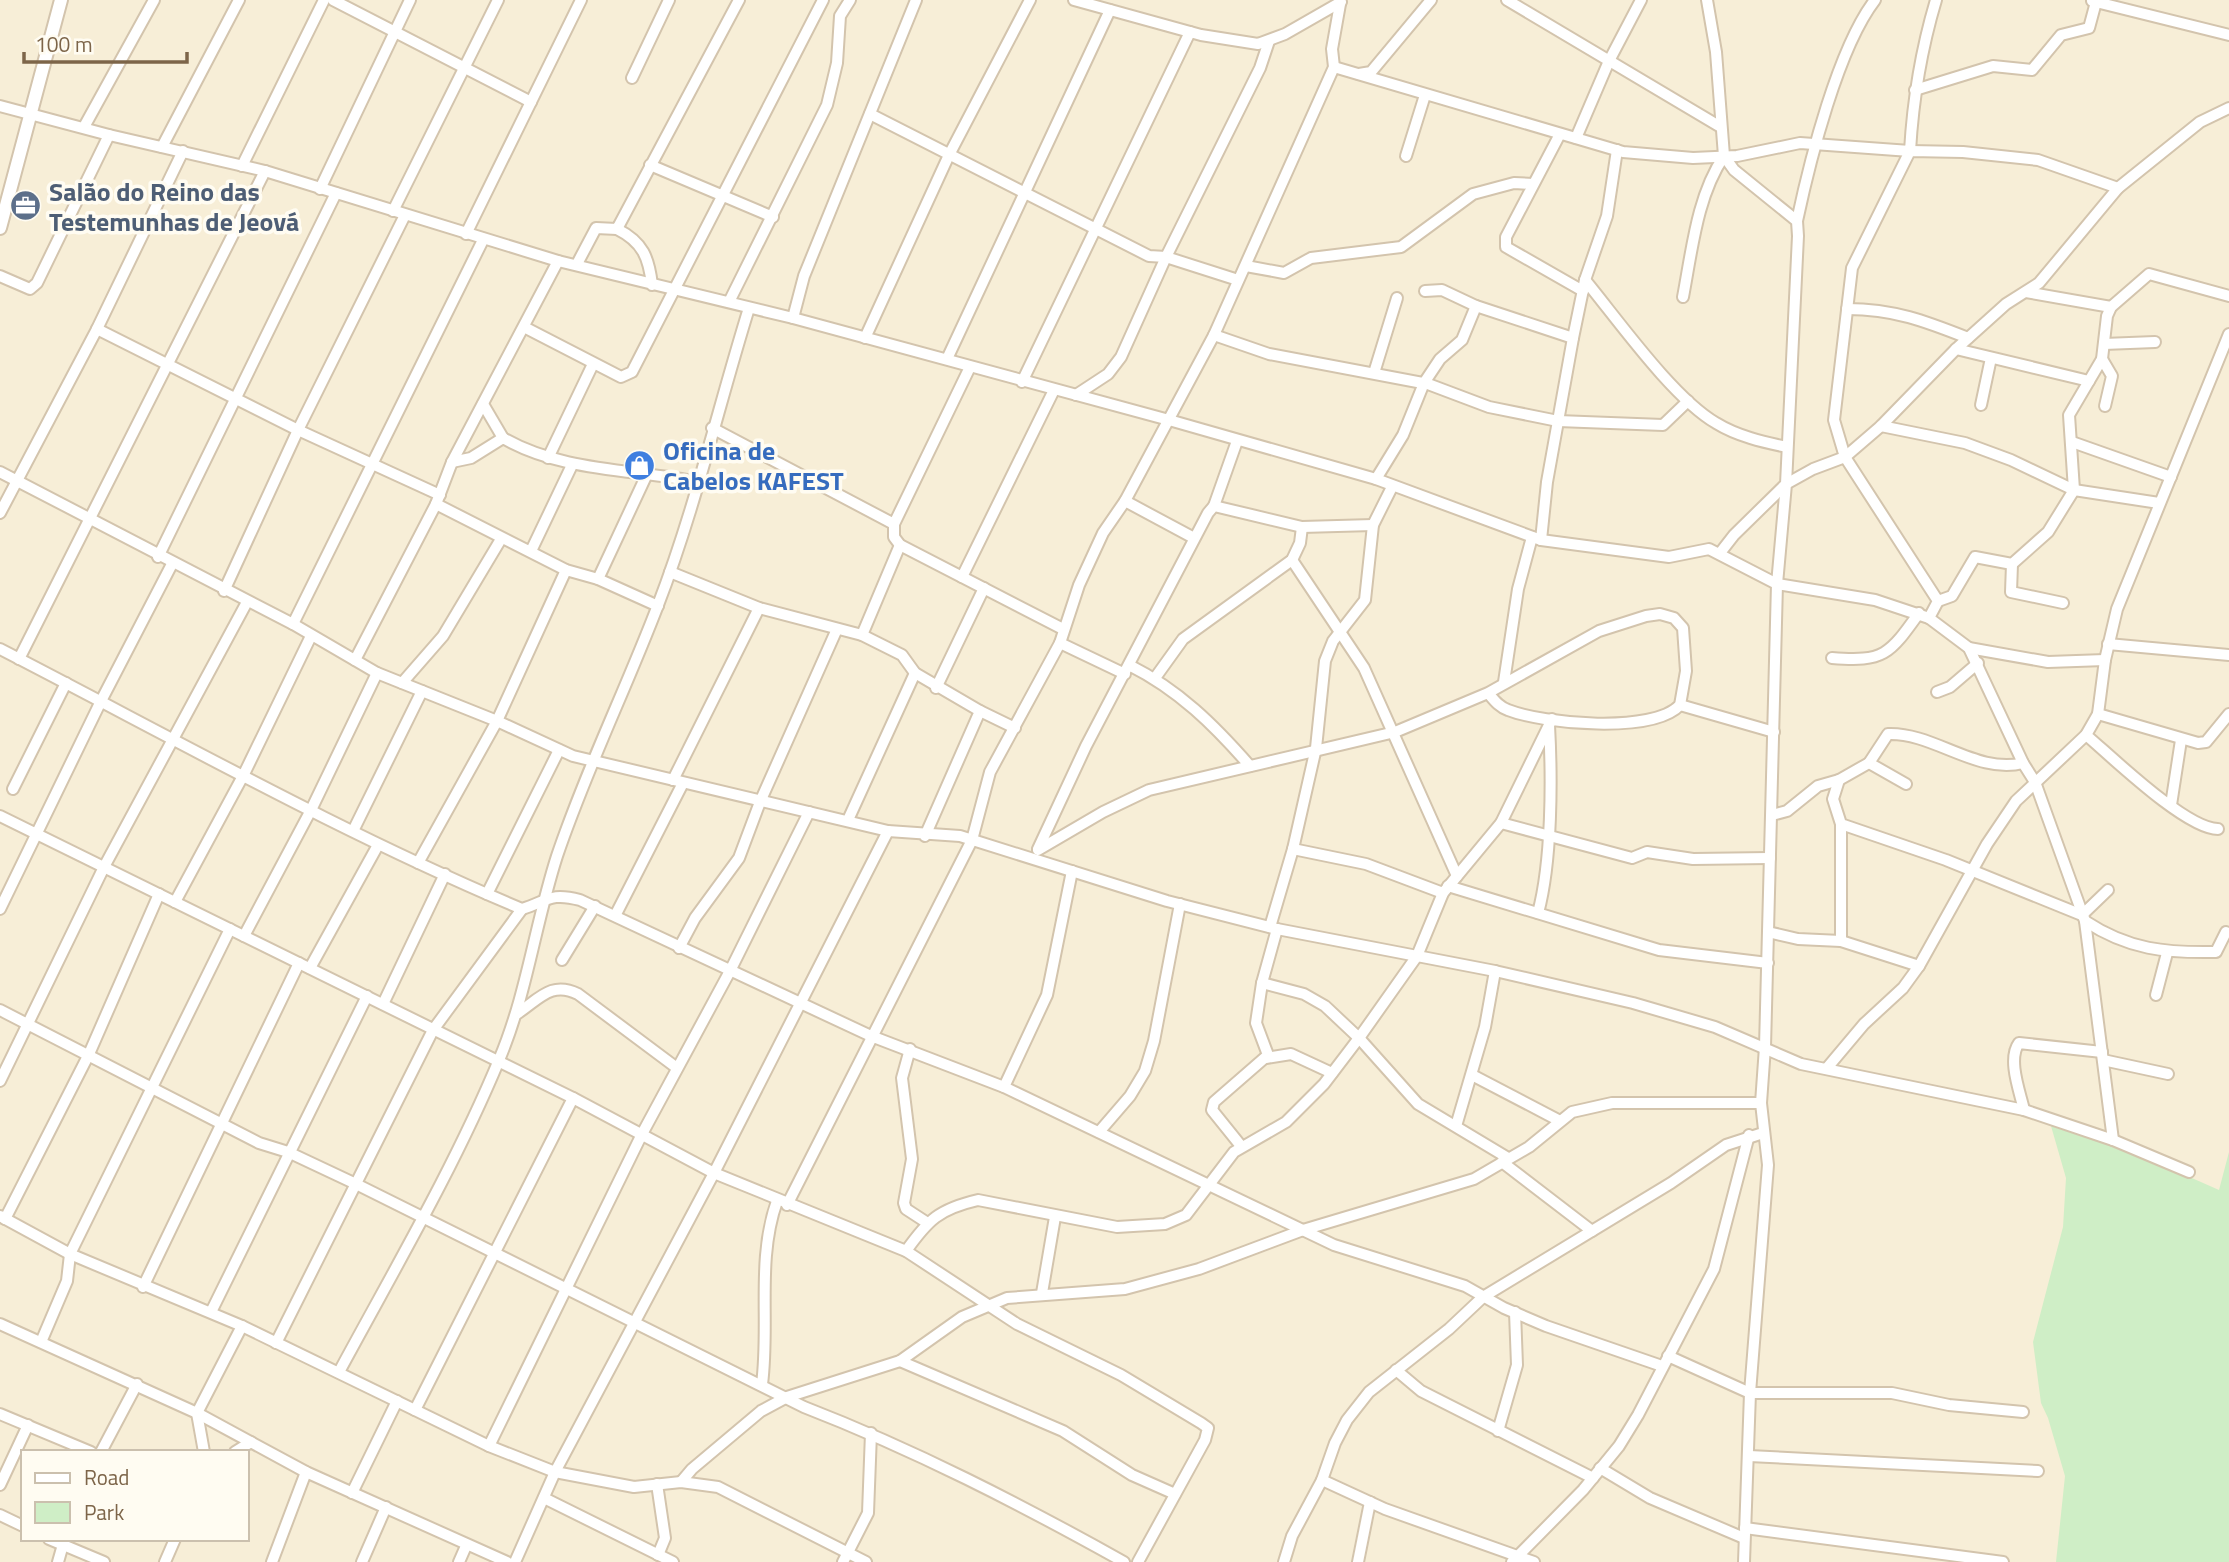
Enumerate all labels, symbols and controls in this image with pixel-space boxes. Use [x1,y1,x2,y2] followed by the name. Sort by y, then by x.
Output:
[24,21,187,65] scale bar
[35,28,92,60] text: 100 m
[49,172,299,241] place label: Salão do Reino das Testemunhas de Jeová
[9,189,43,223] office icon: Salão do Reino das Testemunhas de Jeová
[663,431,844,500] place label: Oficina de Cabelos KAFEST
[623,448,657,482] shop icon: Oficina de Cabelos KAFEST
[21,1450,248,1541] legend
[84,1461,129,1493] text: Road
[84,1496,124,1528] text: Park

